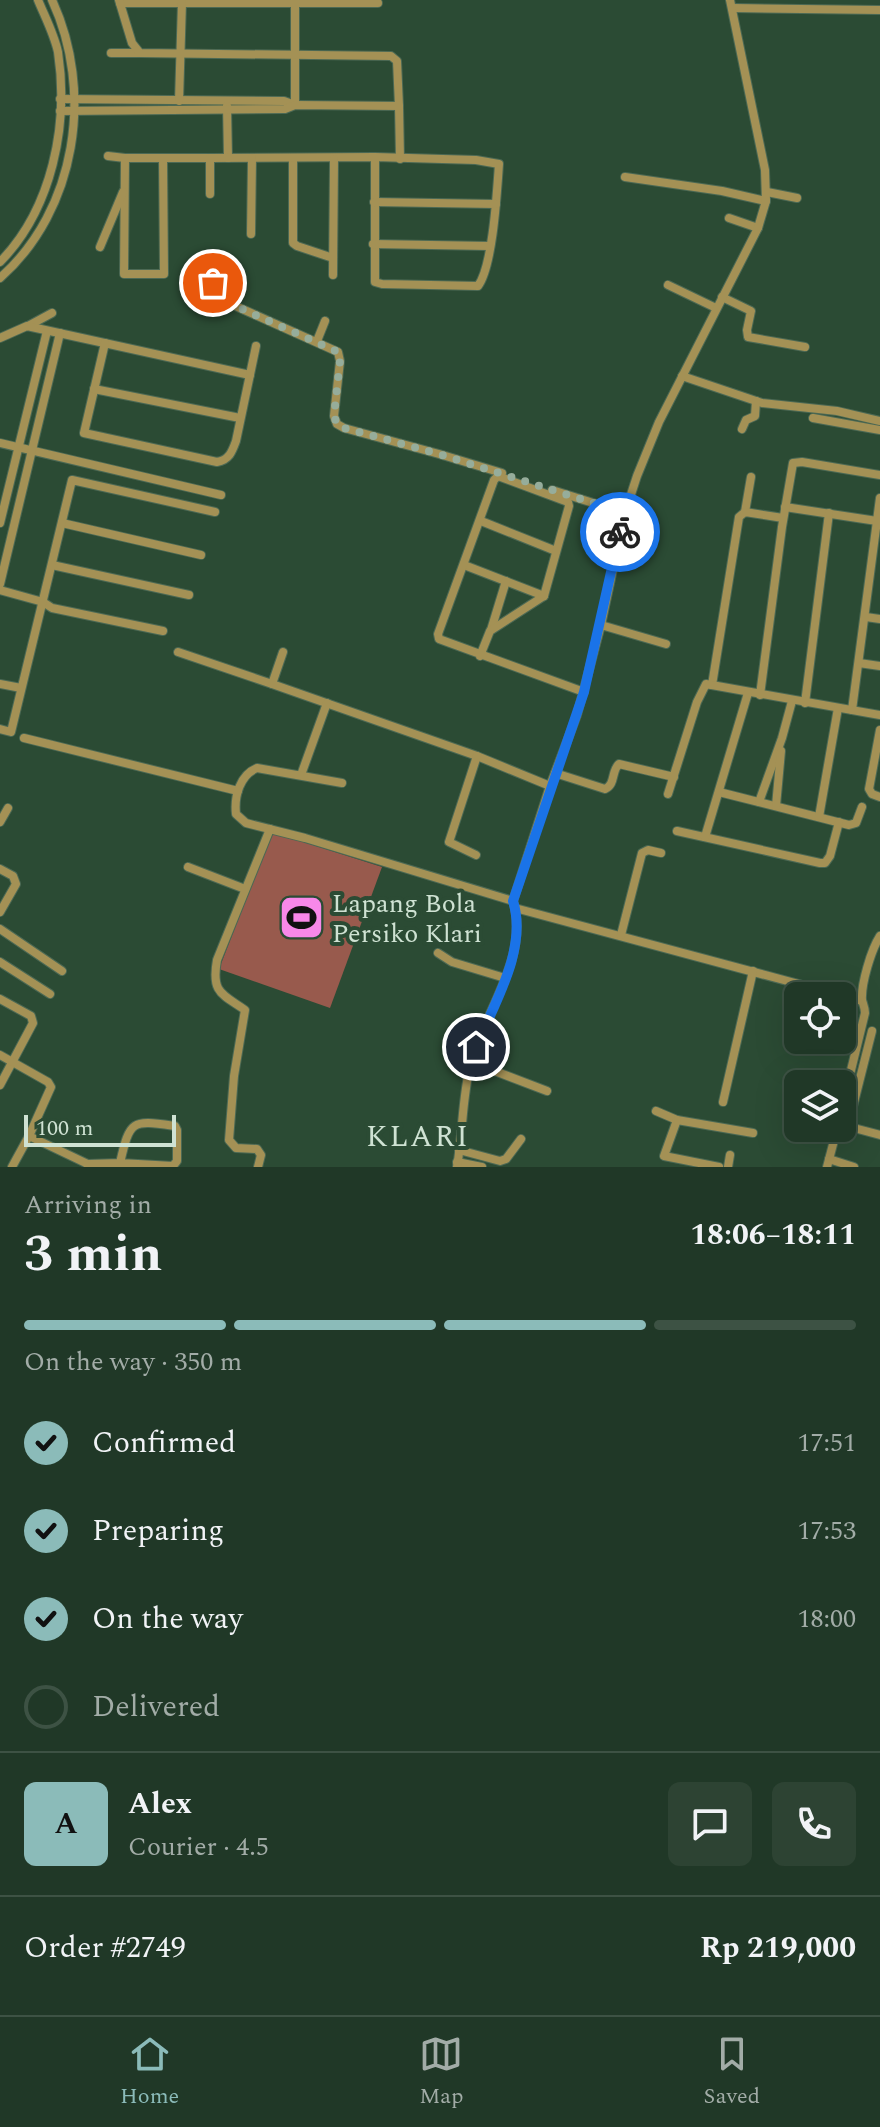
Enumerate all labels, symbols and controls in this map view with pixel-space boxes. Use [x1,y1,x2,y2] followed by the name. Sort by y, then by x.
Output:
[179,249,247,317] pin
[191,261,235,305] icon: bag
[580,492,660,572] courier
[598,510,642,554] icon: bike
[332,884,482,954] place label: Lapang Bola Persiko Klari
[277,894,325,942] sports icon: Lapang Bola Persiko Klari
[784,982,856,1142] map controls
[784,982,856,1054] button: locate
[442,1013,510,1081] pin
[454,1025,498,1069] icon: home
[784,1070,856,1142] button: layers
[24,1111,176,1147] scale bar
[36,1112,93,1145] text: 100 m
[366,1114,470,1160] district label: KLARI
[24,1185,152,1225] text: Arriving in
[690,1212,856,1258] text: 18:06–18:11
[24,1215,162,1294] text: 3 min
[24,1342,242,1382] text: On the way · 350 m
[92,1420,236,1466] text: Confirmed
[24,1421,68,1465] icon: check
[797,1423,856,1463] text: 17:51
[92,1508,224,1554] text: Preparing
[24,1509,68,1553] icon: check
[797,1511,856,1551] text: 17:53
[92,1596,243,1642] text: On the way
[24,1597,68,1641] icon: check
[797,1599,856,1639] text: 18:00
[92,1684,220,1730] text: Delivered
[128,1781,192,1827] text: Alex
[668,1782,752,1866] button: chat
[772,1782,856,1866] button: phone
[54,1801,78,1847] text: A
[128,1827,269,1867] text: Courier · 4.5
[24,1925,186,1971] text: Order #2749
[700,1925,856,1971] text: Rp 219,000
[120,2032,179,2113] tab: Home
[419,2032,464,2113] tab: Map
[704,2032,760,2113] tab: Saved

